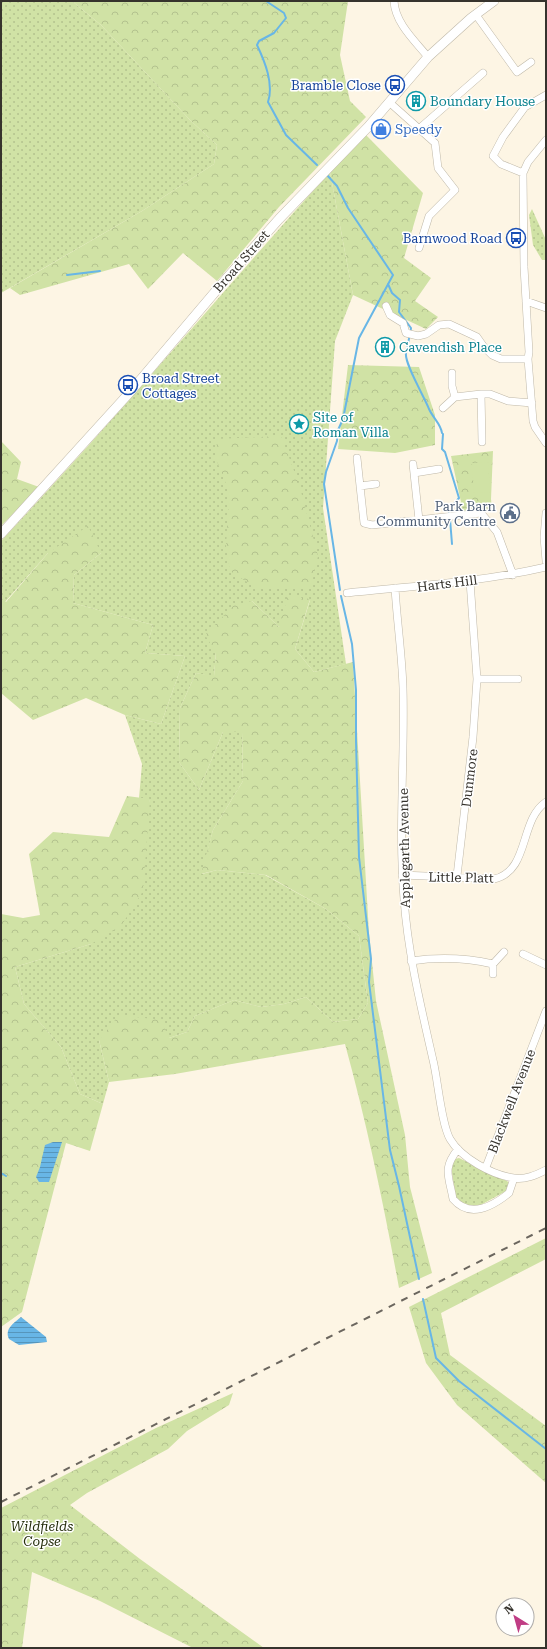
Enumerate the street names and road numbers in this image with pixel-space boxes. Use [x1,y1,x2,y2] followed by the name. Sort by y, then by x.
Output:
[210,227,273,296] street label: Broad Street
[416,572,478,595] street label: Harts Hill
[458,748,481,808] street label: Dunmore
[396,788,413,908] street label: Applegarth Avenue
[428,869,494,886] street label: Little Platt
[485,1047,538,1155] street label: Blackwell Avenue

